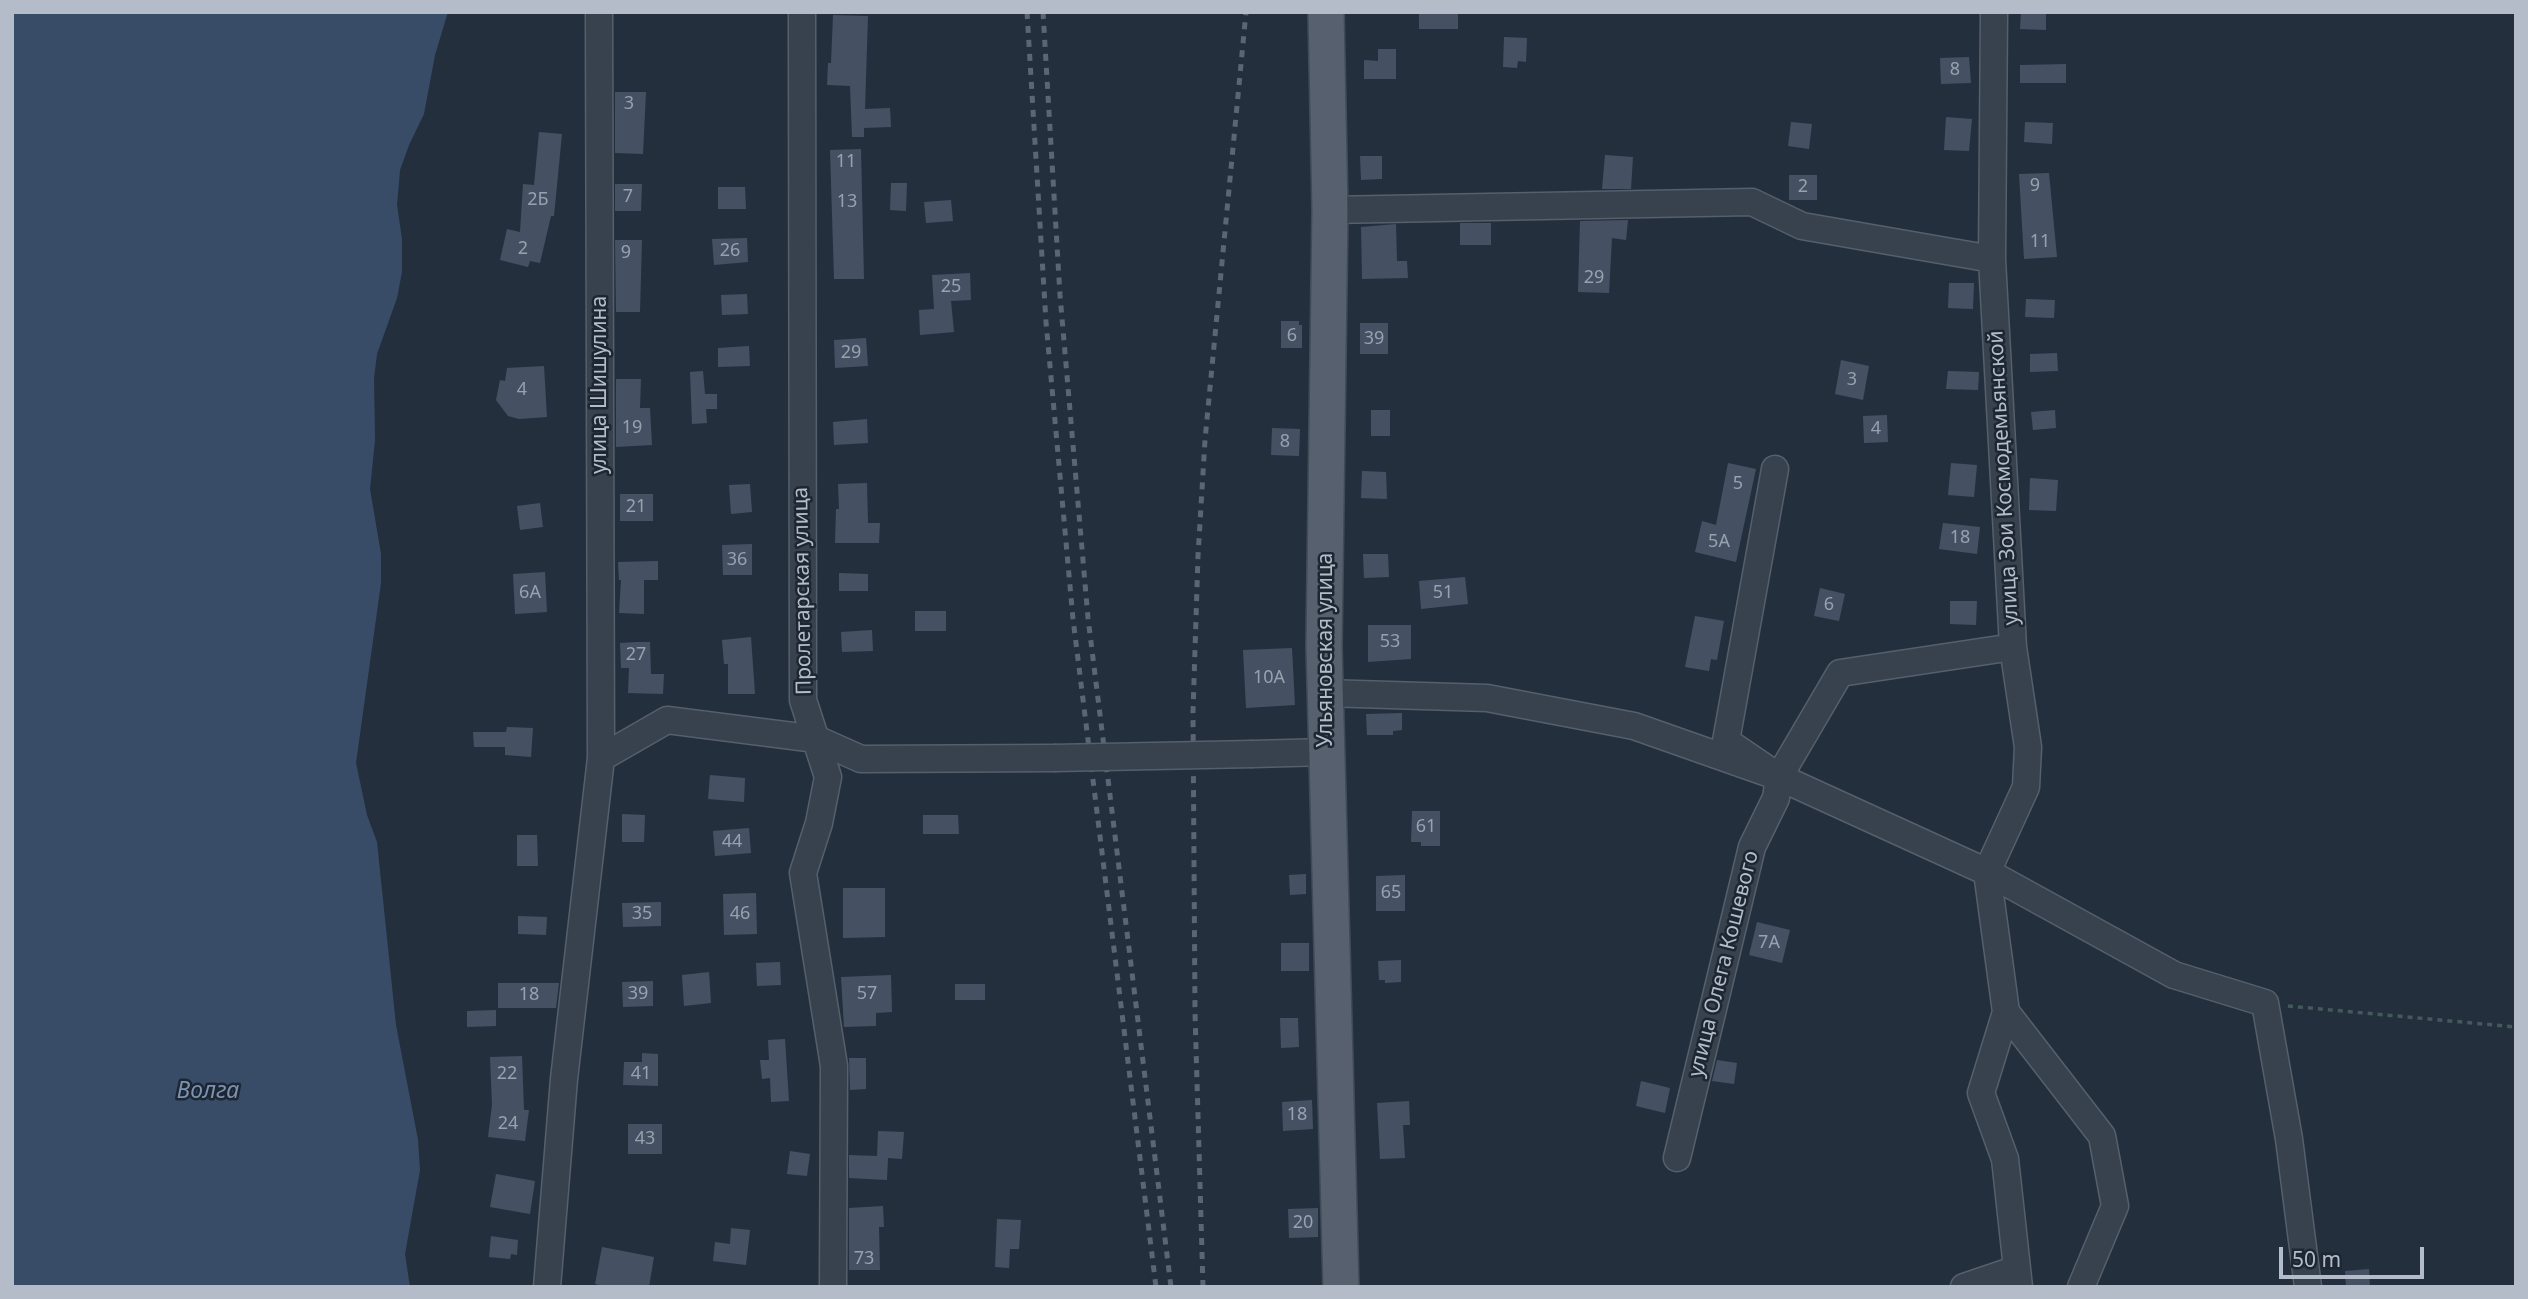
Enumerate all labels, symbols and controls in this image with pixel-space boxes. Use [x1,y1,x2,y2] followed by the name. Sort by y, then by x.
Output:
[1950,59,1960,81] house number: 8
[624,93,634,115] house number: 3
[836,151,856,173] house number: 11
[2030,175,2040,197] house number: 9
[1798,176,1808,198] house number: 2
[623,186,633,208] house number: 7
[527,189,549,211] house number: 2Б
[837,191,857,213] house number: 13
[2030,231,2050,253] house number: 11
[518,238,528,260] house number: 2
[720,240,740,262] house number: 26
[621,242,631,264] house number: 9
[1584,267,1604,289] house number: 29
[941,276,961,298] house number: 25
[587,296,613,474] street label: улица Шишулина
[1287,325,1297,347] house number: 6
[1364,328,1384,350] house number: 39
[1984,330,2024,626] street label: улица Зои Космодемьянской
[841,342,861,364] house number: 29
[1847,369,1857,391] house number: 3
[517,379,527,401] house number: 4
[622,417,642,439] house number: 19
[1871,418,1881,440] house number: 4
[1280,431,1290,453] house number: 8
[1733,473,1743,495] house number: 5
[789,487,817,695] street label: Пролетарская улица
[626,496,646,518] house number: 21
[1950,527,1970,549] house number: 18
[1708,531,1730,553] house number: 5А
[727,549,747,571] house number: 36
[1313,553,1339,747] street label: Ульяновская улица
[519,582,541,604] house number: 6А
[1433,582,1453,604] house number: 51
[1824,594,1834,616] house number: 6
[1380,631,1400,653] house number: 53
[626,644,646,666] house number: 27
[1253,667,1285,689] house number: 10А
[1416,816,1436,838] house number: 61
[722,831,742,853] house number: 44
[1684,848,1764,1080] street label: улица Олега Кошевого
[1381,882,1401,904] house number: 65
[632,903,652,925] house number: 35
[730,903,750,925] house number: 46
[1758,932,1780,954] house number: 7А
[628,983,648,1005] house number: 39
[857,983,877,1005] house number: 57
[519,984,539,1006] house number: 18
[497,1063,517,1085] house number: 22
[631,1063,651,1085] house number: 41
[177,1077,239,1105] water label: Волга
[1287,1104,1307,1126] house number: 18
[498,1113,518,1135] house number: 24
[635,1128,655,1150] house number: 43
[1293,1212,1313,1234] house number: 20
[2283,1232,2428,1276] scale bar
[2292,1245,2341,1273] text: 50 m
[854,1248,874,1270] house number: 73

